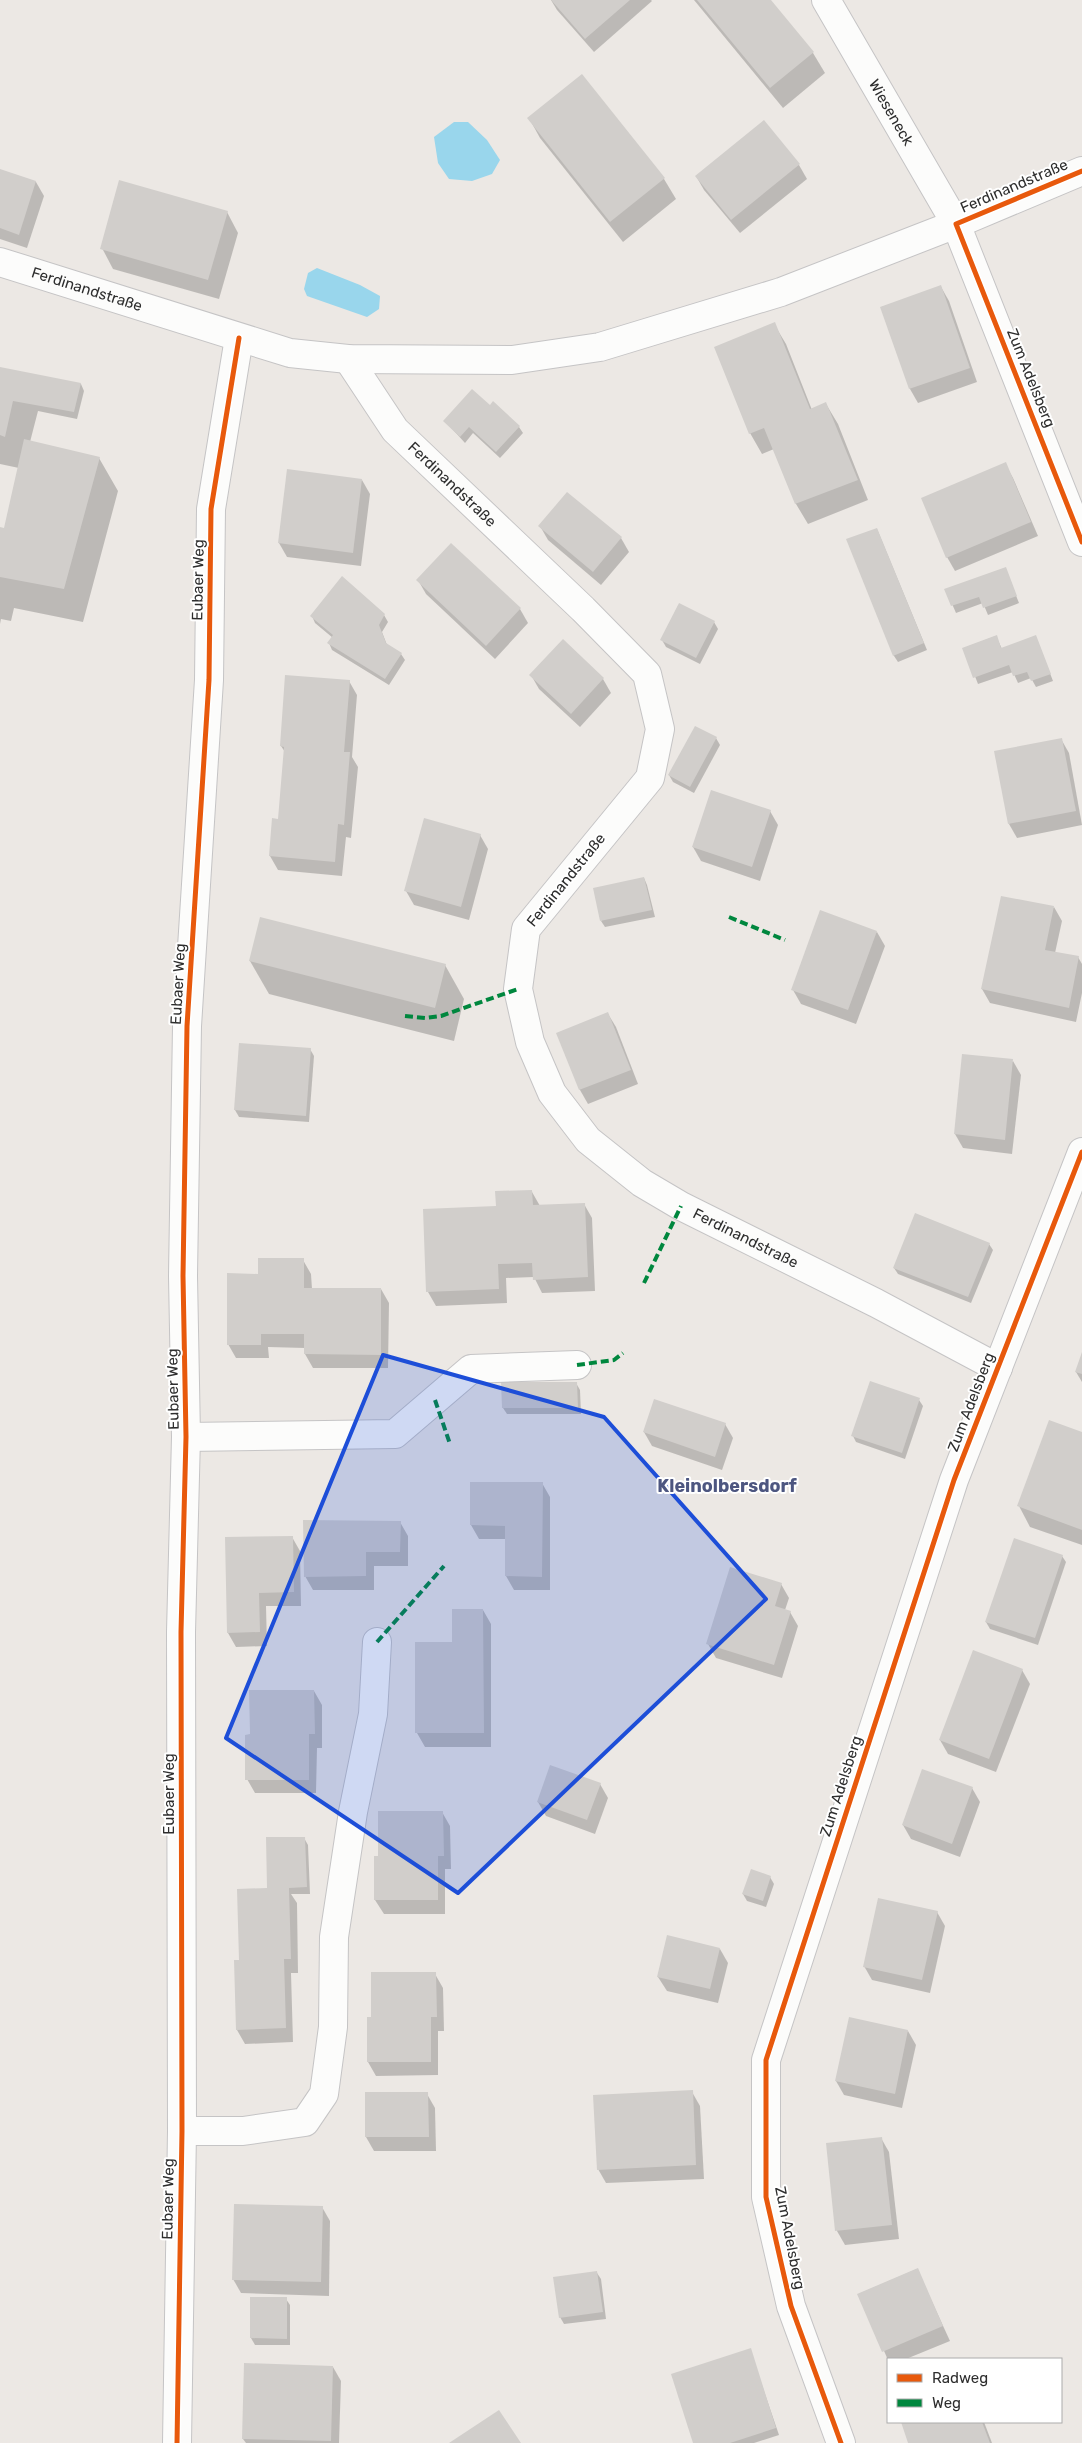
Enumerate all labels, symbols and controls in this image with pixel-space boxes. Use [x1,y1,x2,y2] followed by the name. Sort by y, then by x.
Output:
[865,76,918,149] street label: Wieseneck
[958,155,1070,217] street label: Ferdinandstraße
[29,263,144,315] street label: Ferdinandstraße
[1003,326,1059,430] street label: Zum Adelsberg
[404,438,500,531] street label: Ferdinandstraße
[188,539,208,621] street label: Eubaer Weg
[523,830,609,930] street label: Ferdinandstraße
[167,943,189,1025] street label: Eubaer Weg
[690,1204,801,1272] street label: Ferdinandstraße
[163,1348,183,1430] street label: Eubaer Weg
[944,1350,998,1454] street label: Zum Adelsberg
[657,1475,797,1497] district label: Kleinolbersdorf
[816,1733,866,1839] street label: Zum Adelsberg
[160,1753,178,1835] street label: Eubaer Weg
[158,2158,178,2240] street label: Eubaer Weg
[771,2185,809,2291] street label: Zum Adelsberg
[887,2358,1062,2423] legend
[932,2369,988,2387] text: Radweg
[932,2394,961,2412] text: Weg

